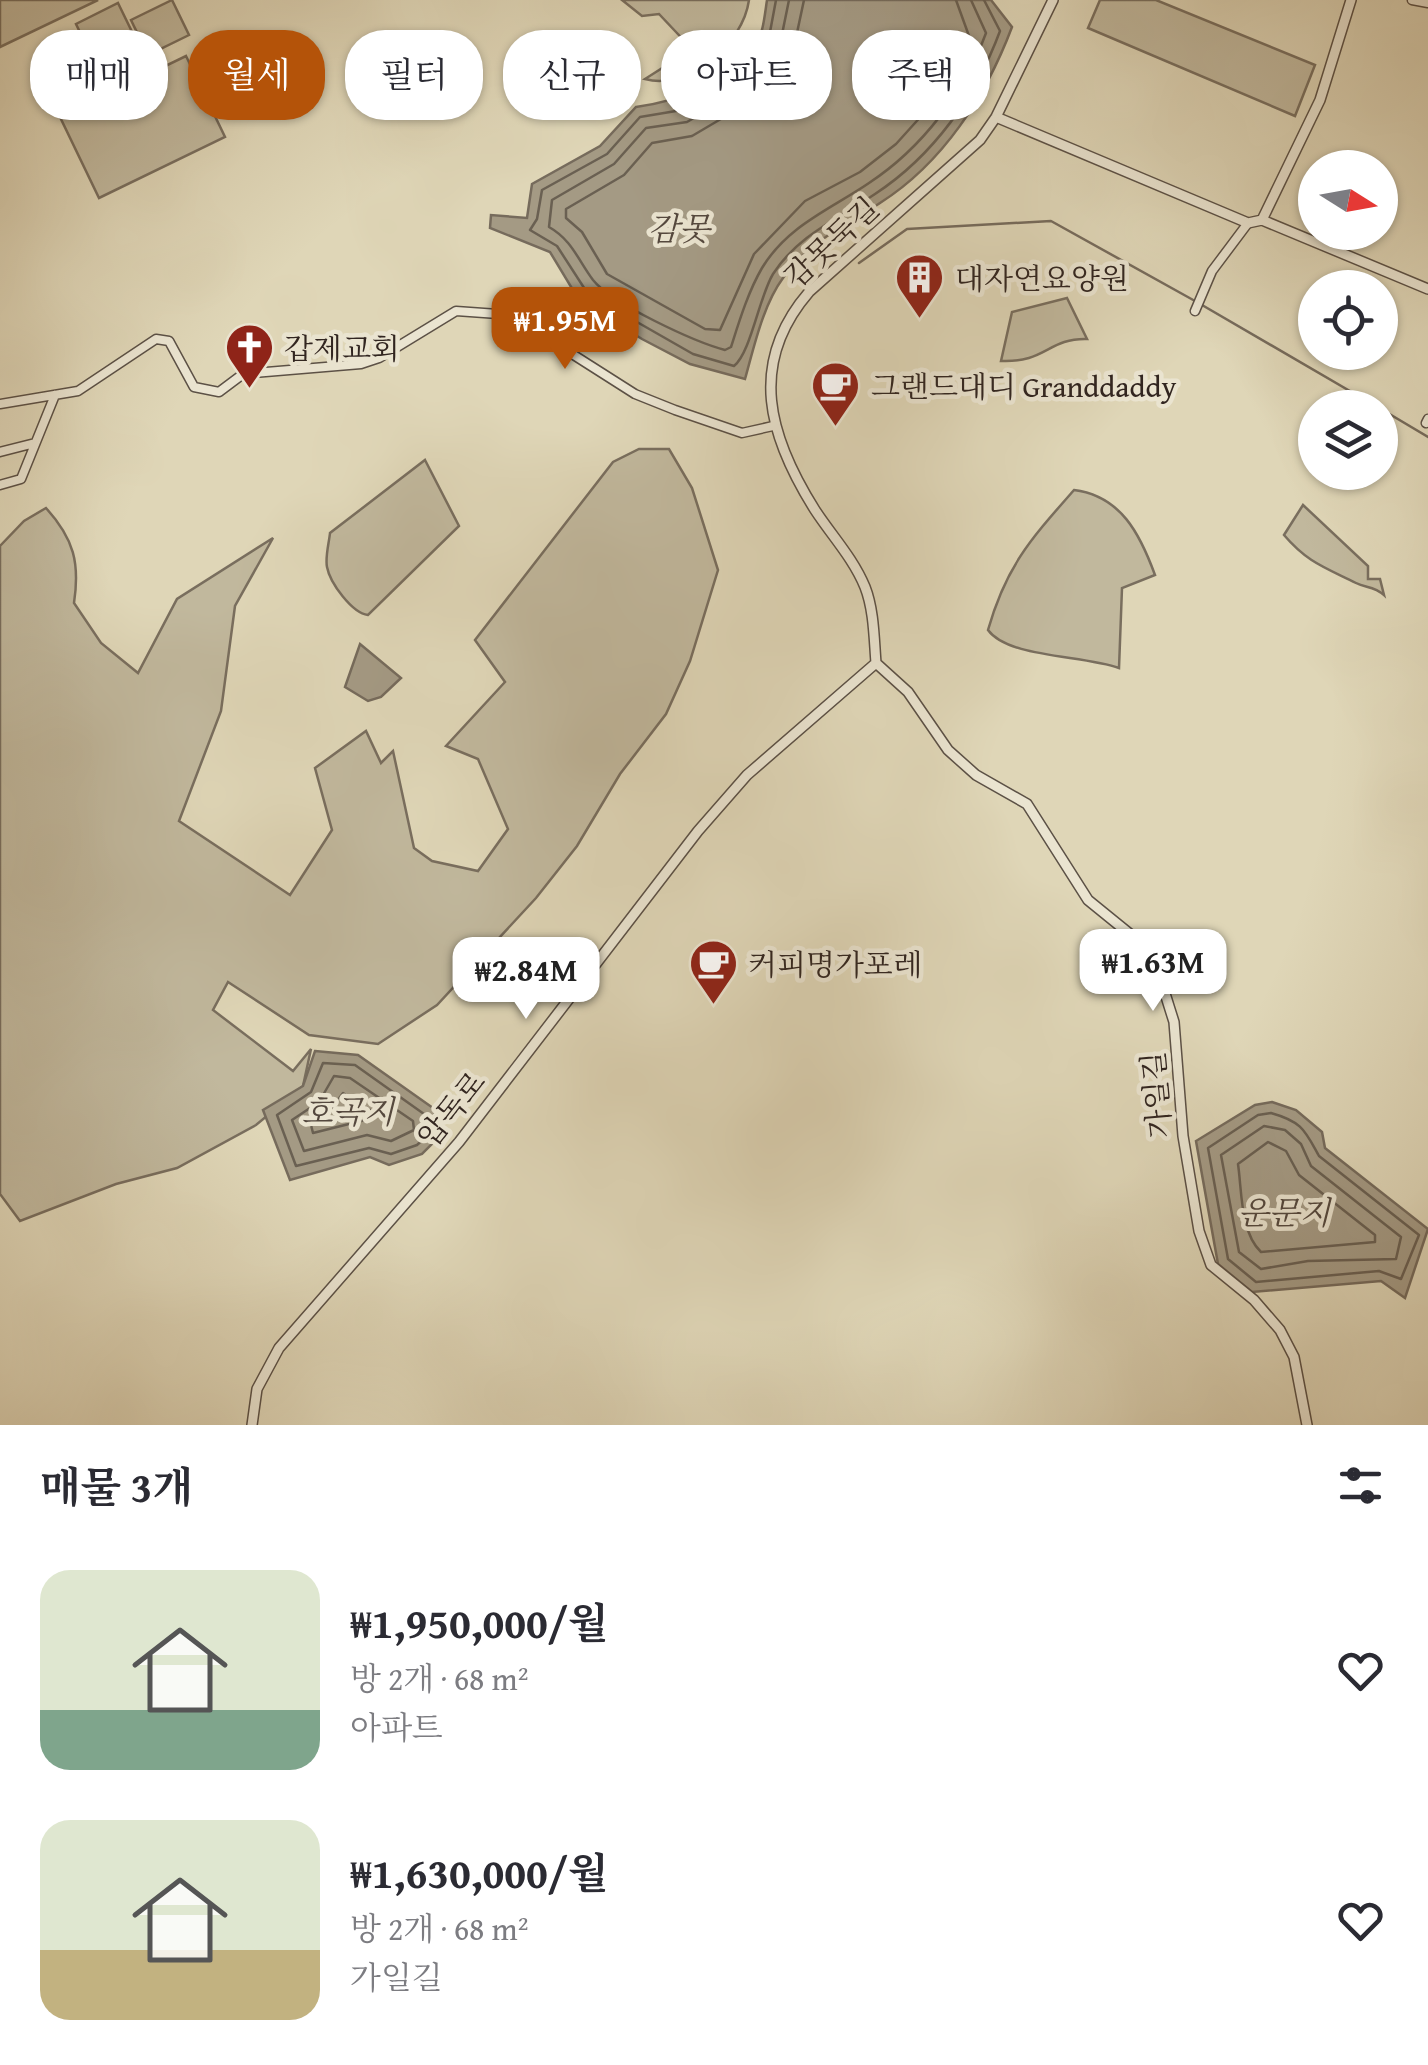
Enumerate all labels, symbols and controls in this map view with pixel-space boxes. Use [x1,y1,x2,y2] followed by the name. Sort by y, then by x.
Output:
[30,30,168,120] chip: 매매
[188,30,325,120] chip: 월세
[345,30,483,120] chip: 필터
[503,30,641,120] chip: 신규
[661,30,832,120] chip: 아파트
[852,30,990,120] chip: 주택
[1298,150,1398,250] north arrow
[1298,150,1398,490] map controls
[774,186,888,298] street label: 감못둑길
[648,205,713,252] water label: 감못
[894,252,946,320] building icon: 대자연요양원
[955,256,1129,300] place label: 대자연요양원
[1298,270,1398,370] button: locate
[484,287,646,372] pin: ₩1.95M
[514,296,616,343] text: ₩1.95M
[223,322,275,390] church icon: 갑제교회
[284,326,400,370] place label: 갑제교회
[810,360,862,428] cafe icon: 그랜드대디 Granddaddy
[871,364,1177,408] place label: 그랜드대디 Granddaddy
[1298,390,1398,490] button: layers
[1072,929,1234,1014] pin: ₩1.63M
[445,937,607,1022] pin: ₩2.84M
[687,938,739,1006] cafe icon: 커피명가포레
[1102,938,1204,985] text: ₩1.63M
[748,942,922,986] place label: 커피명가포레
[475,946,577,993] text: ₩2.84M
[1130,1050,1182,1140] street label: 가일길
[407,1061,495,1157] street label: 압독로
[302,1088,396,1135] water label: 호곡지
[1238,1189,1332,1236] water label: 운문지
[40,1456,193,1517] text: 매물 3개
[1333,1458,1388,1513] icon: filters
[350,1592,609,1653] text: ₩1,950,000/월
[120,1610,240,1730] icon: home
[1333,1643,1388,1698] icon: heart
[350,1655,528,1702] text: 방 2개 · 68 m²
[350,1704,443,1751] text: 아파트
[350,1842,609,1903] text: ₩1,630,000/월
[120,1860,240,1980] icon: home
[1333,1893,1388,1948] icon: heart
[350,1905,528,1952] text: 방 2개 · 68 m²
[350,1954,443,2001] text: 가일길

